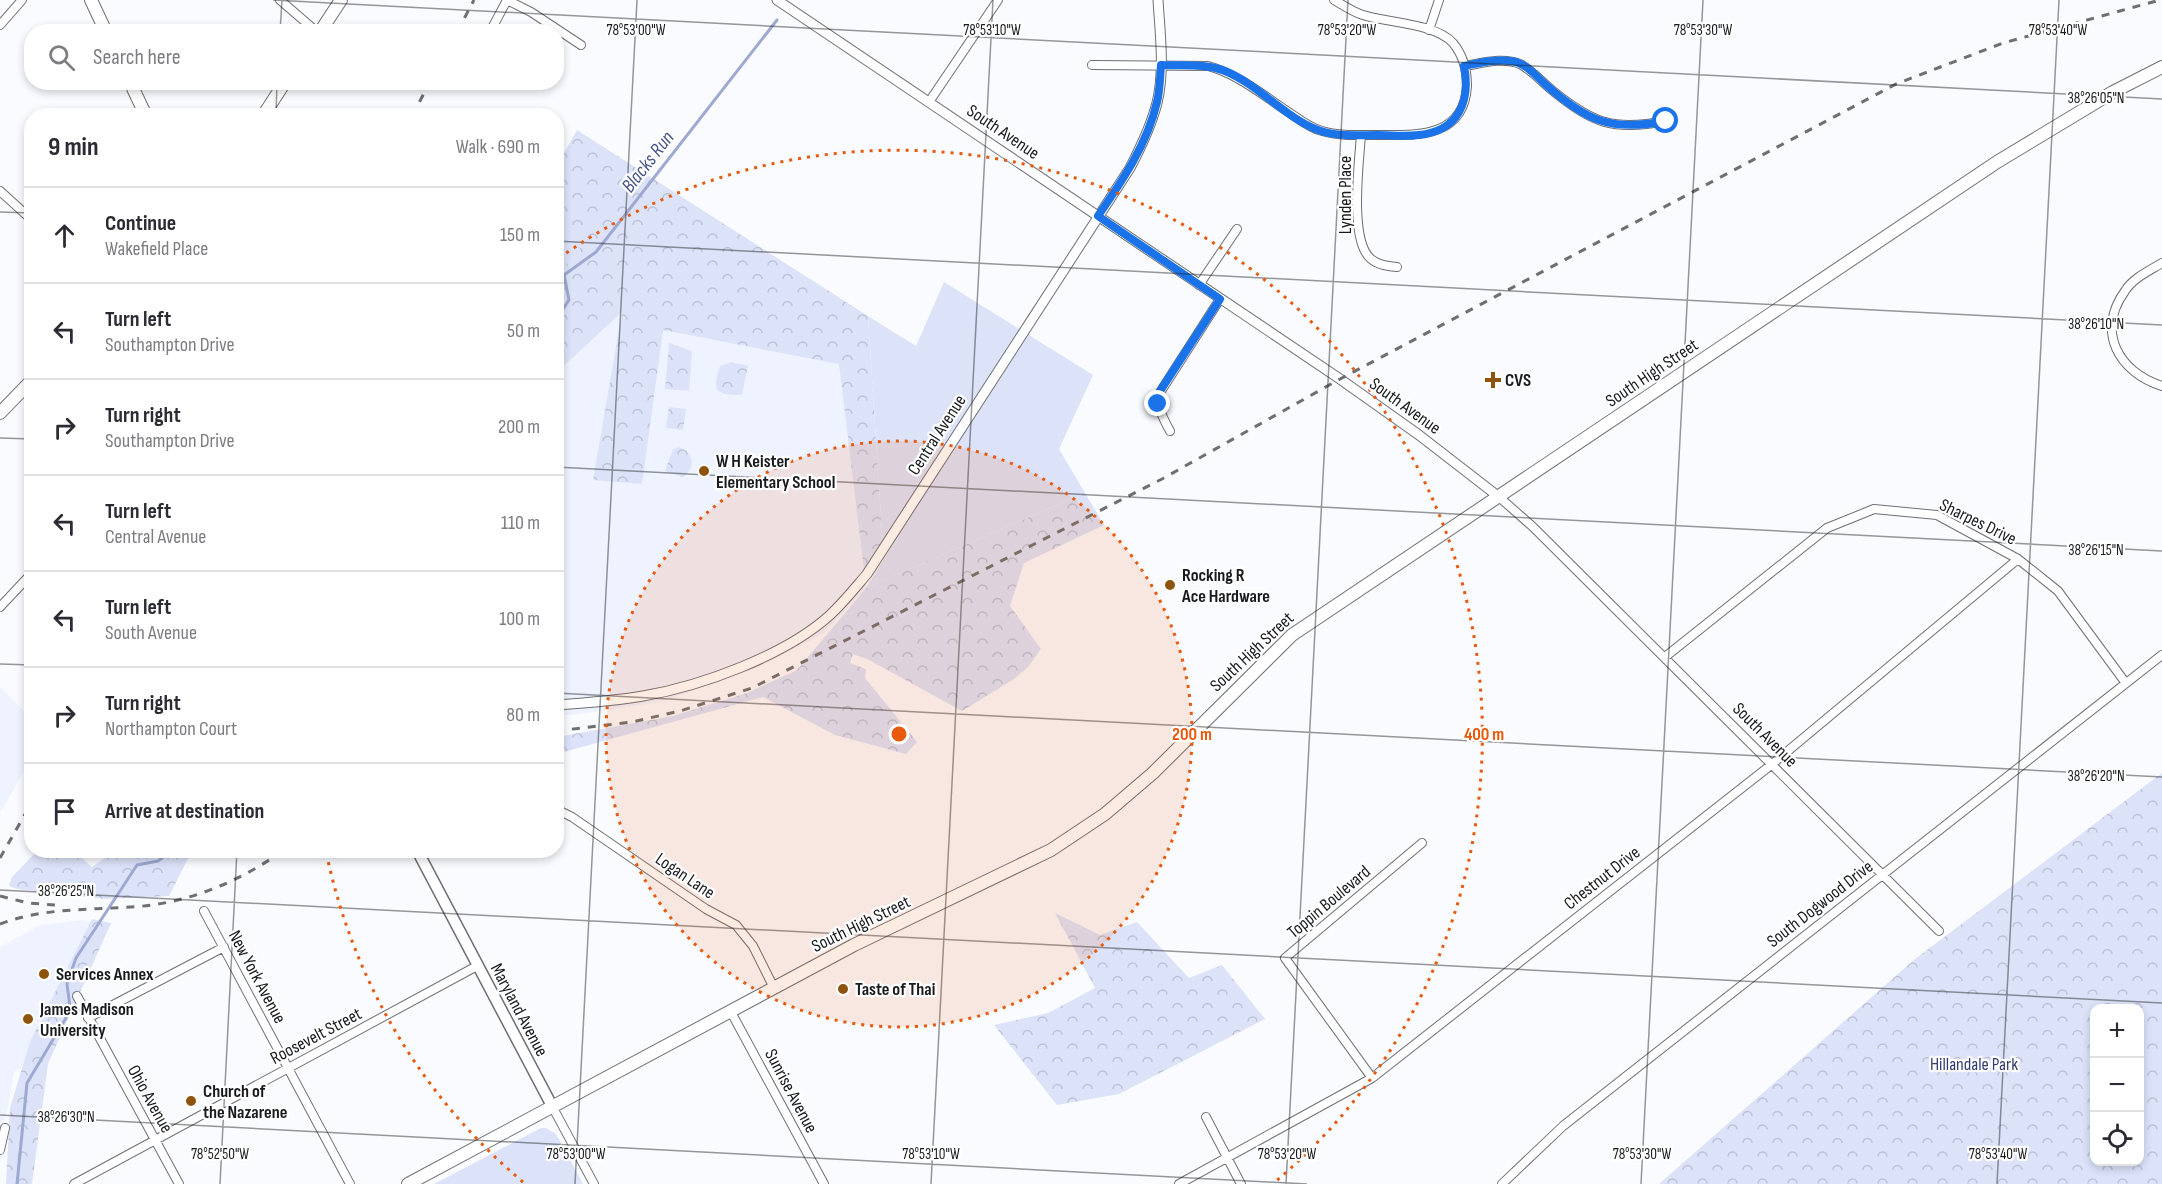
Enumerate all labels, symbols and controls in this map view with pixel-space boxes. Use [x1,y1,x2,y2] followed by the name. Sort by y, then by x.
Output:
[607,21,666,40] text: 78°53'00"W
[963,21,1021,40] text: 78°53'10"W
[1318,21,1376,40] text: 78°53'20"W
[1674,21,1732,40] text: 78°53'30"W
[2029,21,2087,40] text: 78°53'40"W
[24,24,564,90] search box
[45,41,78,74] icon: search
[93,44,180,71] text: Search here
[2068,89,2124,108] text: 38°26'05"N
[963,100,1043,164] street label: South Avenue
[1652,107,1678,133] route start
[617,126,679,198] water label: Blacks Run
[48,132,98,163] text: 9 min
[456,135,540,159] text: Walk · 690 m
[1335,156,1356,234] street label: Lynden Place
[105,210,176,237] text: Continue
[48,219,81,252] icon: ahead
[500,223,540,247] text: 150 m
[105,237,208,261] text: Wakefield Place
[105,306,171,333] text: Turn left
[48,315,81,348] icon: left
[2068,315,2124,334] text: 38°26'10"N
[507,319,540,343] text: 50 m
[105,333,235,357] text: Southampton Drive
[1602,334,1703,412] street label: South High Street
[1505,370,1531,391] place label: CVS
[1365,373,1445,439] street label: South Avenue
[1486,373,1500,387] marker: CVS
[1144,390,1170,416] route end
[903,391,971,479] street label: Central Avenue
[105,402,181,429] text: Turn right
[48,411,81,444] icon: right
[498,415,540,439] text: 200 m
[105,429,235,453] text: Southampton Drive
[716,451,835,493] place label: W H Keister Elementary School
[697,464,711,478] marker: W H Keister Elementary School
[1936,494,2020,550] street label: Sharpes Drive
[105,498,171,525] text: Turn left
[48,507,81,540] icon: left
[501,511,540,535] text: 110 m
[105,525,206,549] text: Central Avenue
[2068,541,2124,560] text: 38°26'15"N
[1181,565,1270,607] place label: Rocking R Ace Hardware
[1163,578,1177,592] marker: Rocking R Ace Hardware
[105,594,171,621] text: Turn left
[48,603,81,636] icon: left
[499,607,540,631] text: 100 m
[1206,607,1299,696] street label: South High Street
[105,621,197,645] text: South Avenue
[105,690,181,717] text: Turn right
[1728,698,1802,772] street label: South Avenue
[48,699,81,732] icon: right
[506,703,540,727] text: 80 m
[105,717,237,741] text: Northampton Court
[889,724,909,744] centre of rings
[1172,724,1212,745] text: 200 m
[1464,724,1504,745] text: 400 m
[2067,767,2125,786] text: 38°26'20"N
[48,795,81,828] icon: arrive
[105,798,264,825] text: Arrive at destination
[1560,842,1644,914] street label: Chestnut Drive
[651,849,719,903] street label: Logan Lane
[1763,856,1877,952] street label: South Dogwood Drive
[1283,861,1375,943] street label: Toppin Boulevard
[38,882,94,901] text: 38°26'25"N
[808,891,914,957] street label: South High Street
[224,927,290,1027] street label: New York Avenue
[486,960,552,1060] street label: Maryland Avenue
[56,964,154,985] place label: Services Annex
[37,967,51,981] marker: Services Annex
[855,979,935,1000] place label: Taste of Thai
[836,982,850,996] marker: Taste of Thai
[39,999,134,1041] place label: James Madison University
[267,1003,366,1069] street label: Roosevelt Street
[2090,1004,2144,1166] map controls
[2090,1004,2144,1058] button: +
[21,1012,35,1026] marker: James Madison University
[760,1045,822,1137] street label: Sunrise Avenue
[1930,1054,2018,1075] park label: Hillandale Park
[2090,1058,2144,1112] button: −
[123,1061,177,1137] street label: Ohio Avenue
[203,1081,287,1123] place label: Church of the Nazarene
[184,1094,198,1108] marker: Church of the Nazarene
[37,1108,95,1127] text: 38°26'30"N
[2090,1112,2144,1166] button: locate
[191,1145,249,1164] text: 78°52'50"W
[547,1145,606,1164] text: 78°53'00"W
[902,1145,960,1164] text: 78°53'10"W
[1258,1145,1316,1164] text: 78°53'20"W
[1613,1145,1671,1164] text: 78°53'30"W
[1969,1145,2027,1164] text: 78°53'40"W

